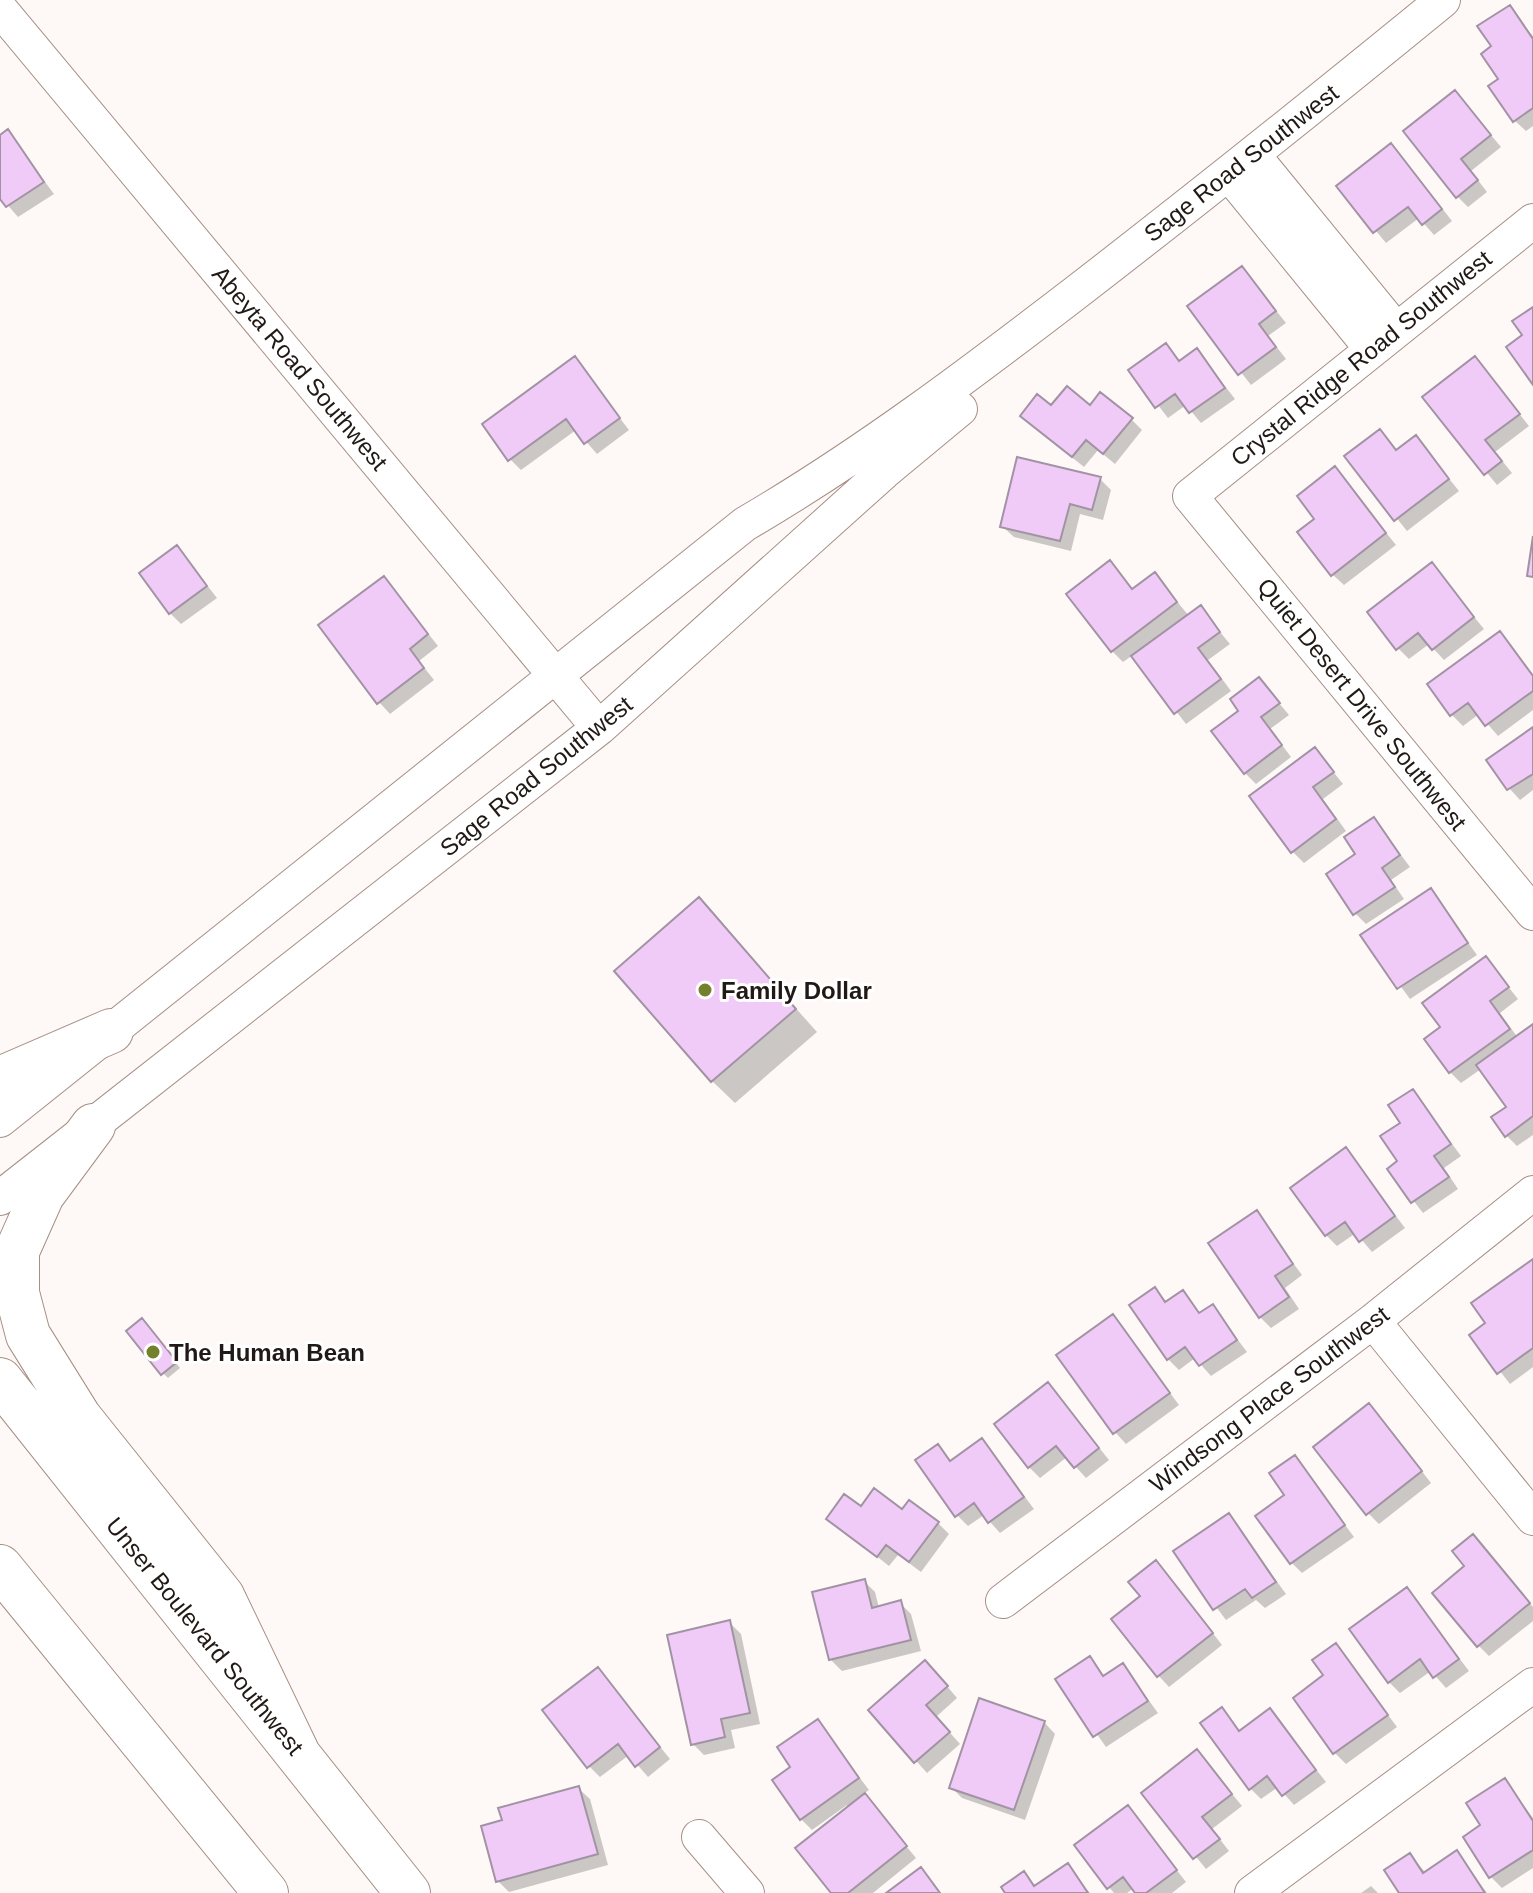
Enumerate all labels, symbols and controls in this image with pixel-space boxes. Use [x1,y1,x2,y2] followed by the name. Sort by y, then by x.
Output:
[1139,79,1344,247] street label: Sage Road Southwest
[1226,244,1497,471] street label: Crystal Ridge Road Southwest
[207,261,393,476] street label: Abeyta Road Southwest
[1252,573,1472,836] street label: Quiet Desert Drive Southwest
[435,690,638,862] street label: Sage Road Southwest
[721,977,872,1004] place label: Family Dollar
[696,981,714,999] marker: Family Dollar
[1144,1300,1394,1498] street label: Windsong Place Southwest
[169,1339,365,1366] place label: The Human Bean
[144,1343,162,1361] marker: The Human Bean
[101,1512,309,1760] street label: Unser Boulevard Southwest

